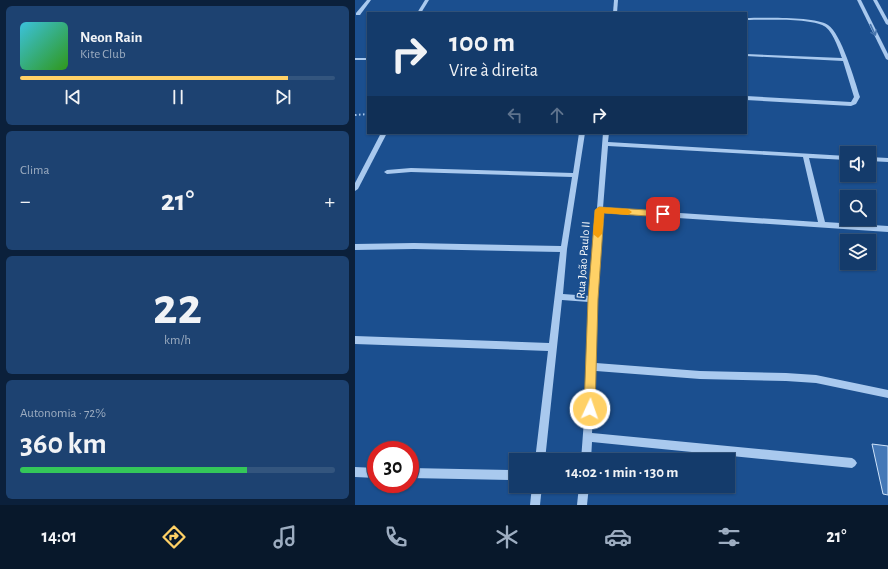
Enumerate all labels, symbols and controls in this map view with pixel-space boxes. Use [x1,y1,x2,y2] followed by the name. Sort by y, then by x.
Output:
[870,23,877,35] one-way arrow
[383,28,435,80] icon: right
[449,29,515,57] text: 100 m
[80,30,142,45] text: Neon Rain
[80,48,126,61] text: Kite Club
[449,62,538,80] text: Vire à direita
[62,86,84,108] icon: previous
[167,86,189,108] icon: pause
[272,86,294,108] icon: next
[504,104,526,126] icon: left
[546,104,568,126] icon: ahead
[588,104,610,126] icon: right
[840,146,876,270] map controls
[840,146,876,182] button: sound
[20,164,50,177] text: Clima
[161,186,194,216] text: 21°
[20,190,31,212] text: −
[324,190,335,212] text: +
[840,190,876,226] button: search
[646,197,680,231] pin
[652,203,674,225] icon: arrive
[574,221,592,299] street label: Rua João Paulo II
[840,234,876,270] button: layers
[153,281,202,333] text: 22
[164,334,191,347] text: km/h
[569,388,611,430] position arrow
[20,407,106,420] text: Autonomia · 72%
[20,429,107,459] text: 360 km
[367,441,419,493] speed limit sign: 30
[566,465,678,480] text: 14:02 · 1 min · 130 m
[160,523,188,551] icon: directions
[271,523,299,551] icon: music
[382,523,410,551] icon: phone
[493,523,521,551] icon: climate
[604,523,632,551] icon: car
[715,523,743,551] icon: filters
[42,528,77,546] text: 14:01
[826,528,846,546] text: 21°

